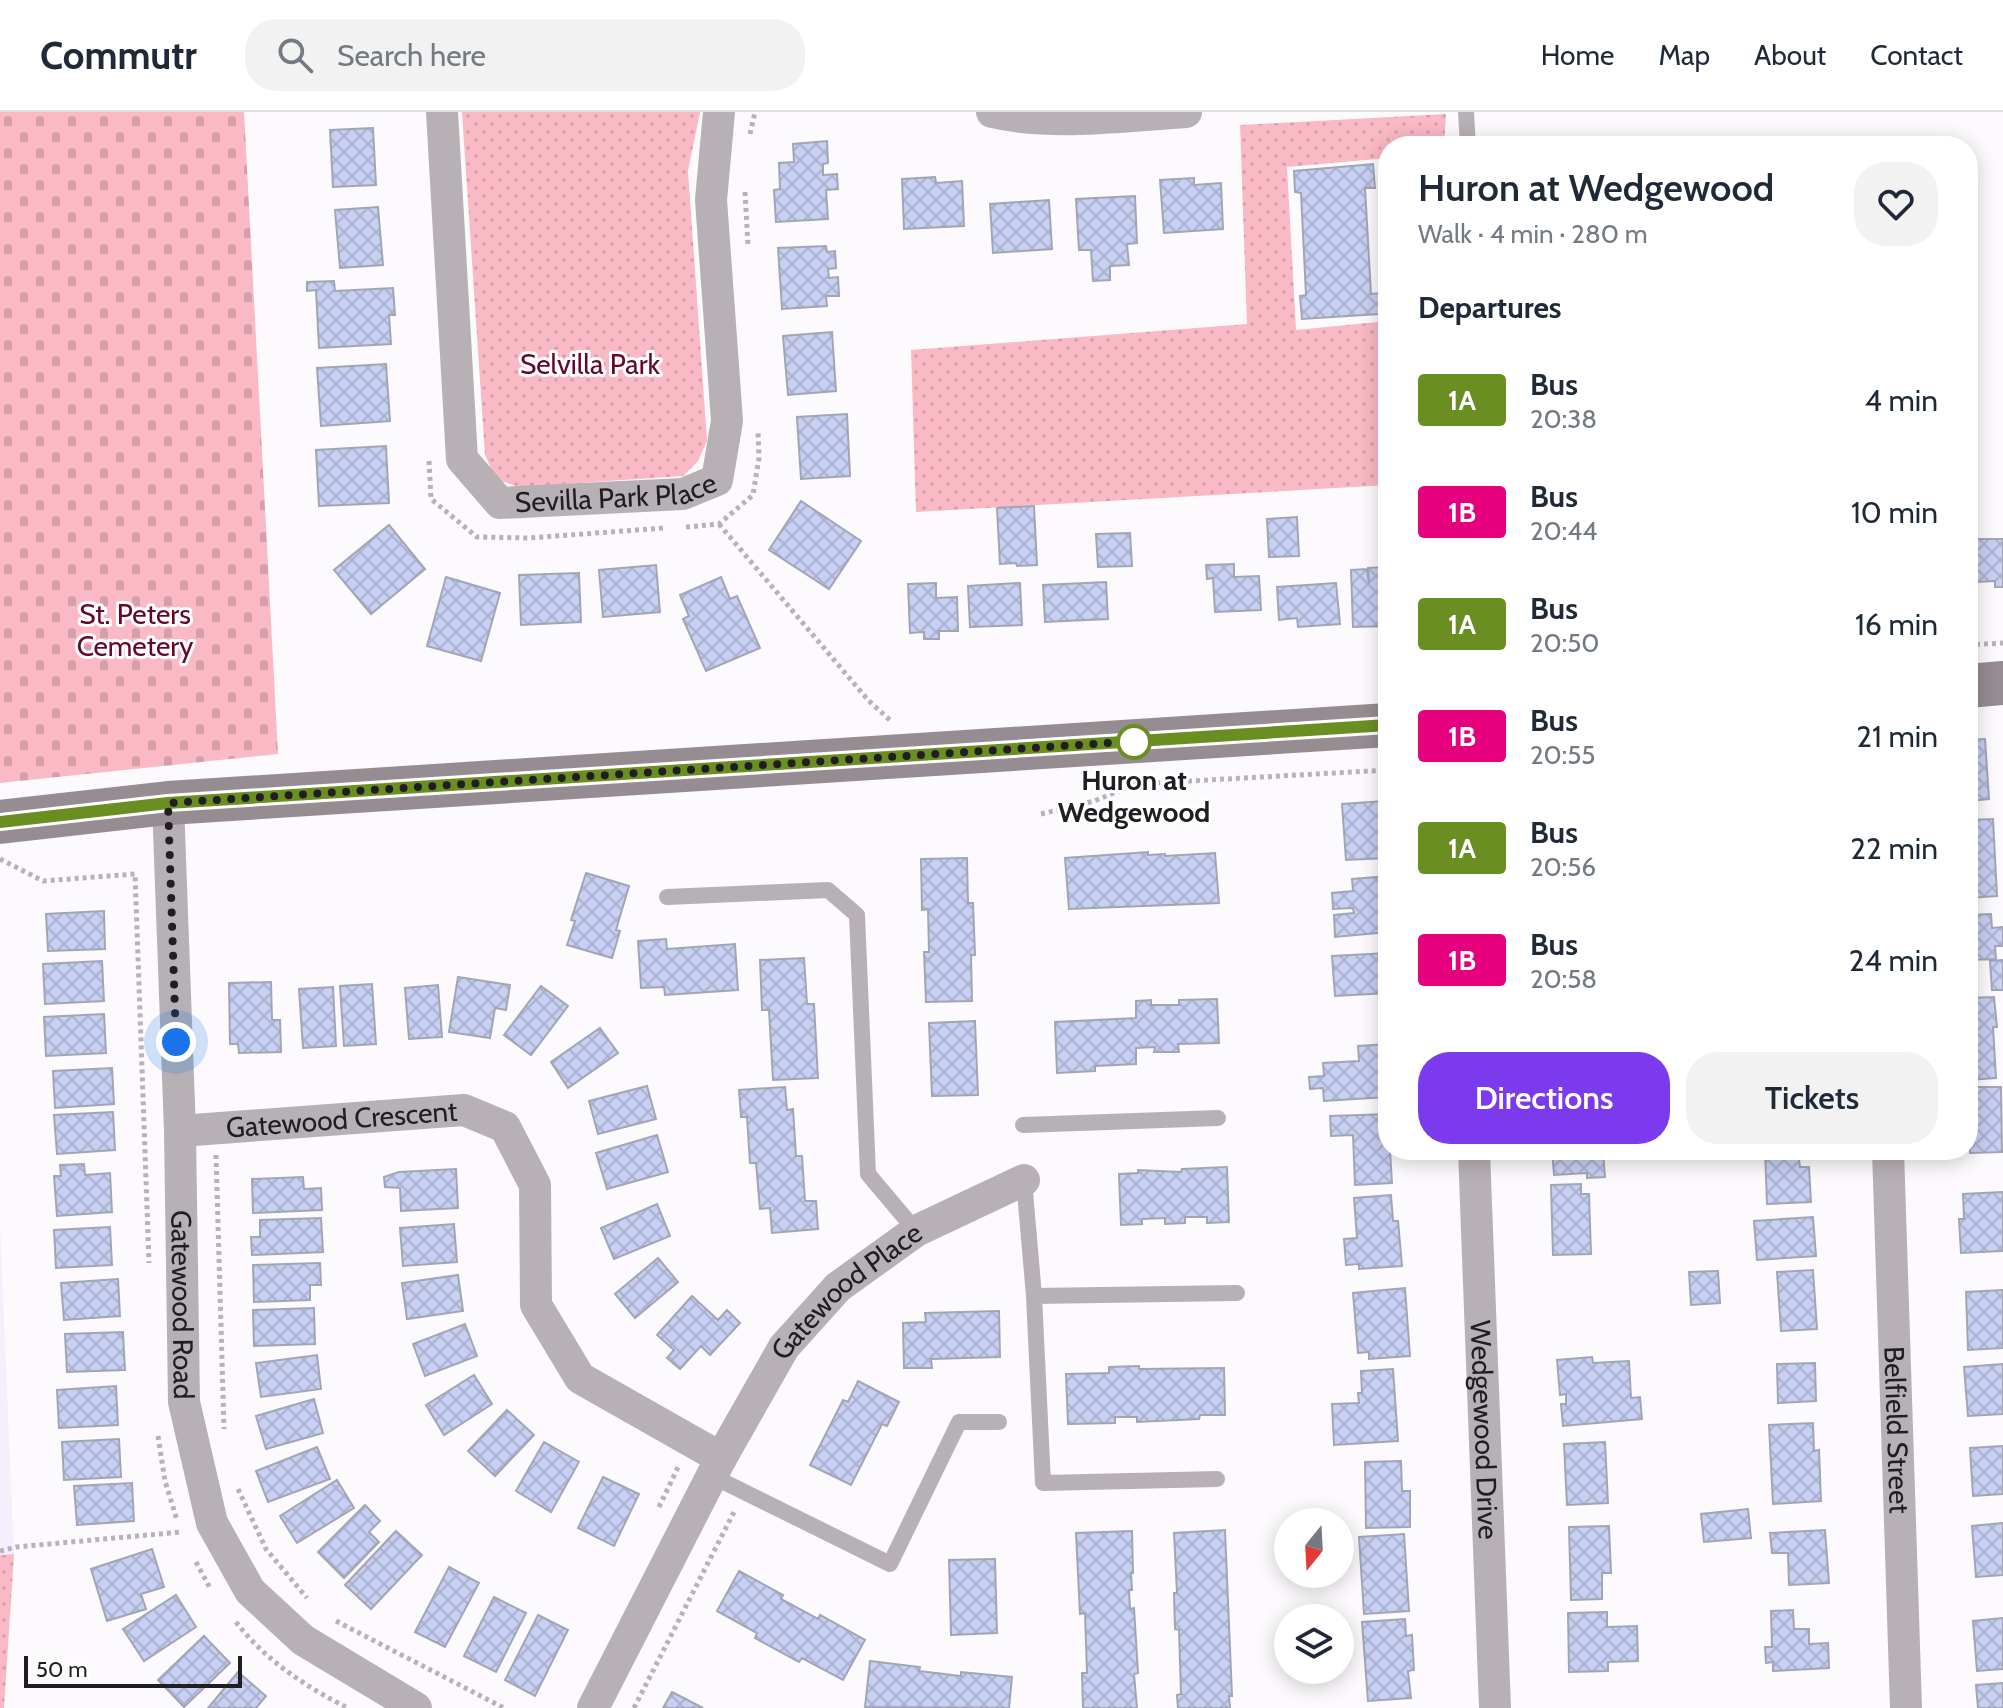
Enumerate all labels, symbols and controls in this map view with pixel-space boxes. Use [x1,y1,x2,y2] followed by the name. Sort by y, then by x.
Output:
[245,19,805,91] search box
[40,32,197,79] text: Commutr
[273,33,317,77] icon: search
[337,37,486,74] text: Search here
[1541,38,1614,72] text: Home
[1658,38,1710,72] text: Map
[1754,38,1826,72] text: About
[1870,38,1963,72] text: Contact
[1854,162,1938,246] button: heart
[1418,164,1774,211] text: Huron at Wedgewood
[1418,218,1648,250] text: Walk · 4 min · 280 m
[1418,289,1562,326] text: Departures
[520,347,661,381] park label: Selvilla Park
[1530,366,1578,403] text: Bus
[1864,382,1938,419] text: 4 min
[1448,383,1476,417] text: 1A
[1530,403,1597,435] text: 20:38
[514,465,721,519] street label: Sevilla Park Place
[1530,478,1578,515] text: Bus
[1851,494,1938,531] text: 10 min
[1448,495,1476,529] text: 1B
[1530,515,1597,547] text: 20:44
[1530,590,1578,627] text: Bus
[77,597,193,663] park label: St. Peters Cemetery
[1855,606,1938,643] text: 16 min
[1448,607,1476,641] text: 1A
[1530,627,1599,659] text: 20:50
[1530,702,1578,739] text: Bus
[1856,718,1938,755] text: 21 min
[1448,719,1476,753] text: 1B
[1117,725,1151,759] marker: Huron at Wedgewood
[1530,739,1595,771] text: 20:55
[1058,763,1210,829] place label: Huron at Wedgewood
[1530,814,1578,851] text: Bus
[1850,830,1938,867] text: 22 min
[1448,831,1476,865] text: 1A
[1530,851,1596,883] text: 20:56
[1530,926,1578,963] text: Bus
[1849,942,1938,979] text: 24 min
[1448,943,1476,977] text: 1B
[1530,963,1597,995] text: 20:58
[156,1022,196,1062] your location
[1418,1052,1670,1144] button: Directions
[1686,1052,1938,1144] button: Tickets
[225,1094,458,1145] street label: Gatewood Crescent
[164,1210,201,1400] street label: Gatewood Road
[764,1215,929,1365] street label: Gatewood Place
[1463,1320,1506,1540] street label: Wedgewood Drive
[1877,1346,1917,1514] street label: Belfield Street
[1274,1508,1354,1588] north arrow
[1274,1508,1354,1684] map controls
[1274,1604,1354,1684] button: layers
[24,1652,242,1688] scale bar
[36,1656,88,1683] text: 50 m

